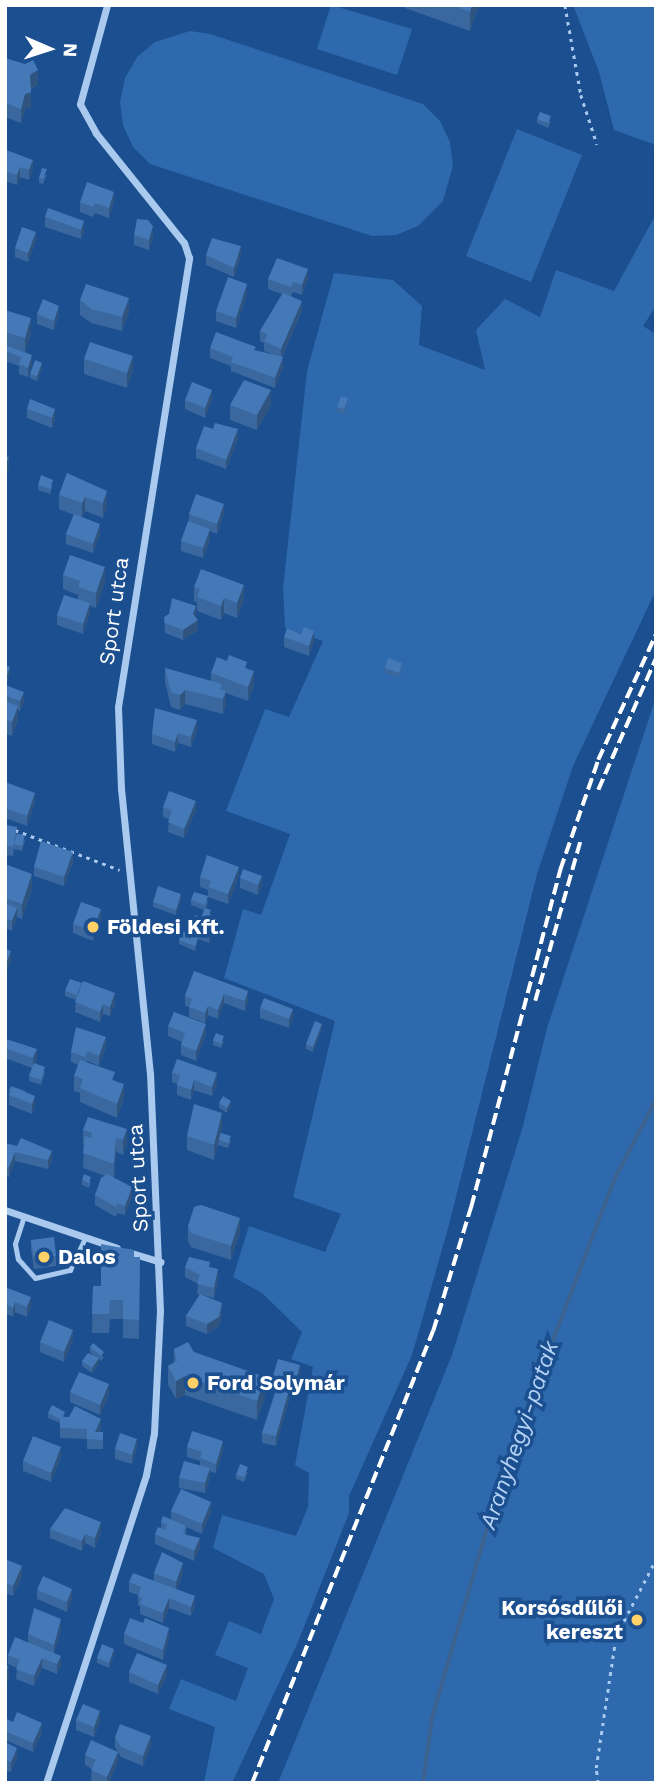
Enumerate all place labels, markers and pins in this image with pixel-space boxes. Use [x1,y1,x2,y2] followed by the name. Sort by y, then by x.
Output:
[107,914,225,940] place label: Földesi Kft.
[85,919,101,935] marker: Földesi Kft.
[58,1244,116,1270] place label: Dalos
[36,1249,52,1265] marker: Dalos
[207,1370,345,1396] place label: Ford Solymár
[185,1375,201,1391] marker: Ford Solymár
[501,1595,623,1645] place label: Korsósdűlői kereszt
[629,1612,645,1628] marker: Korsósdűlői kereszt

